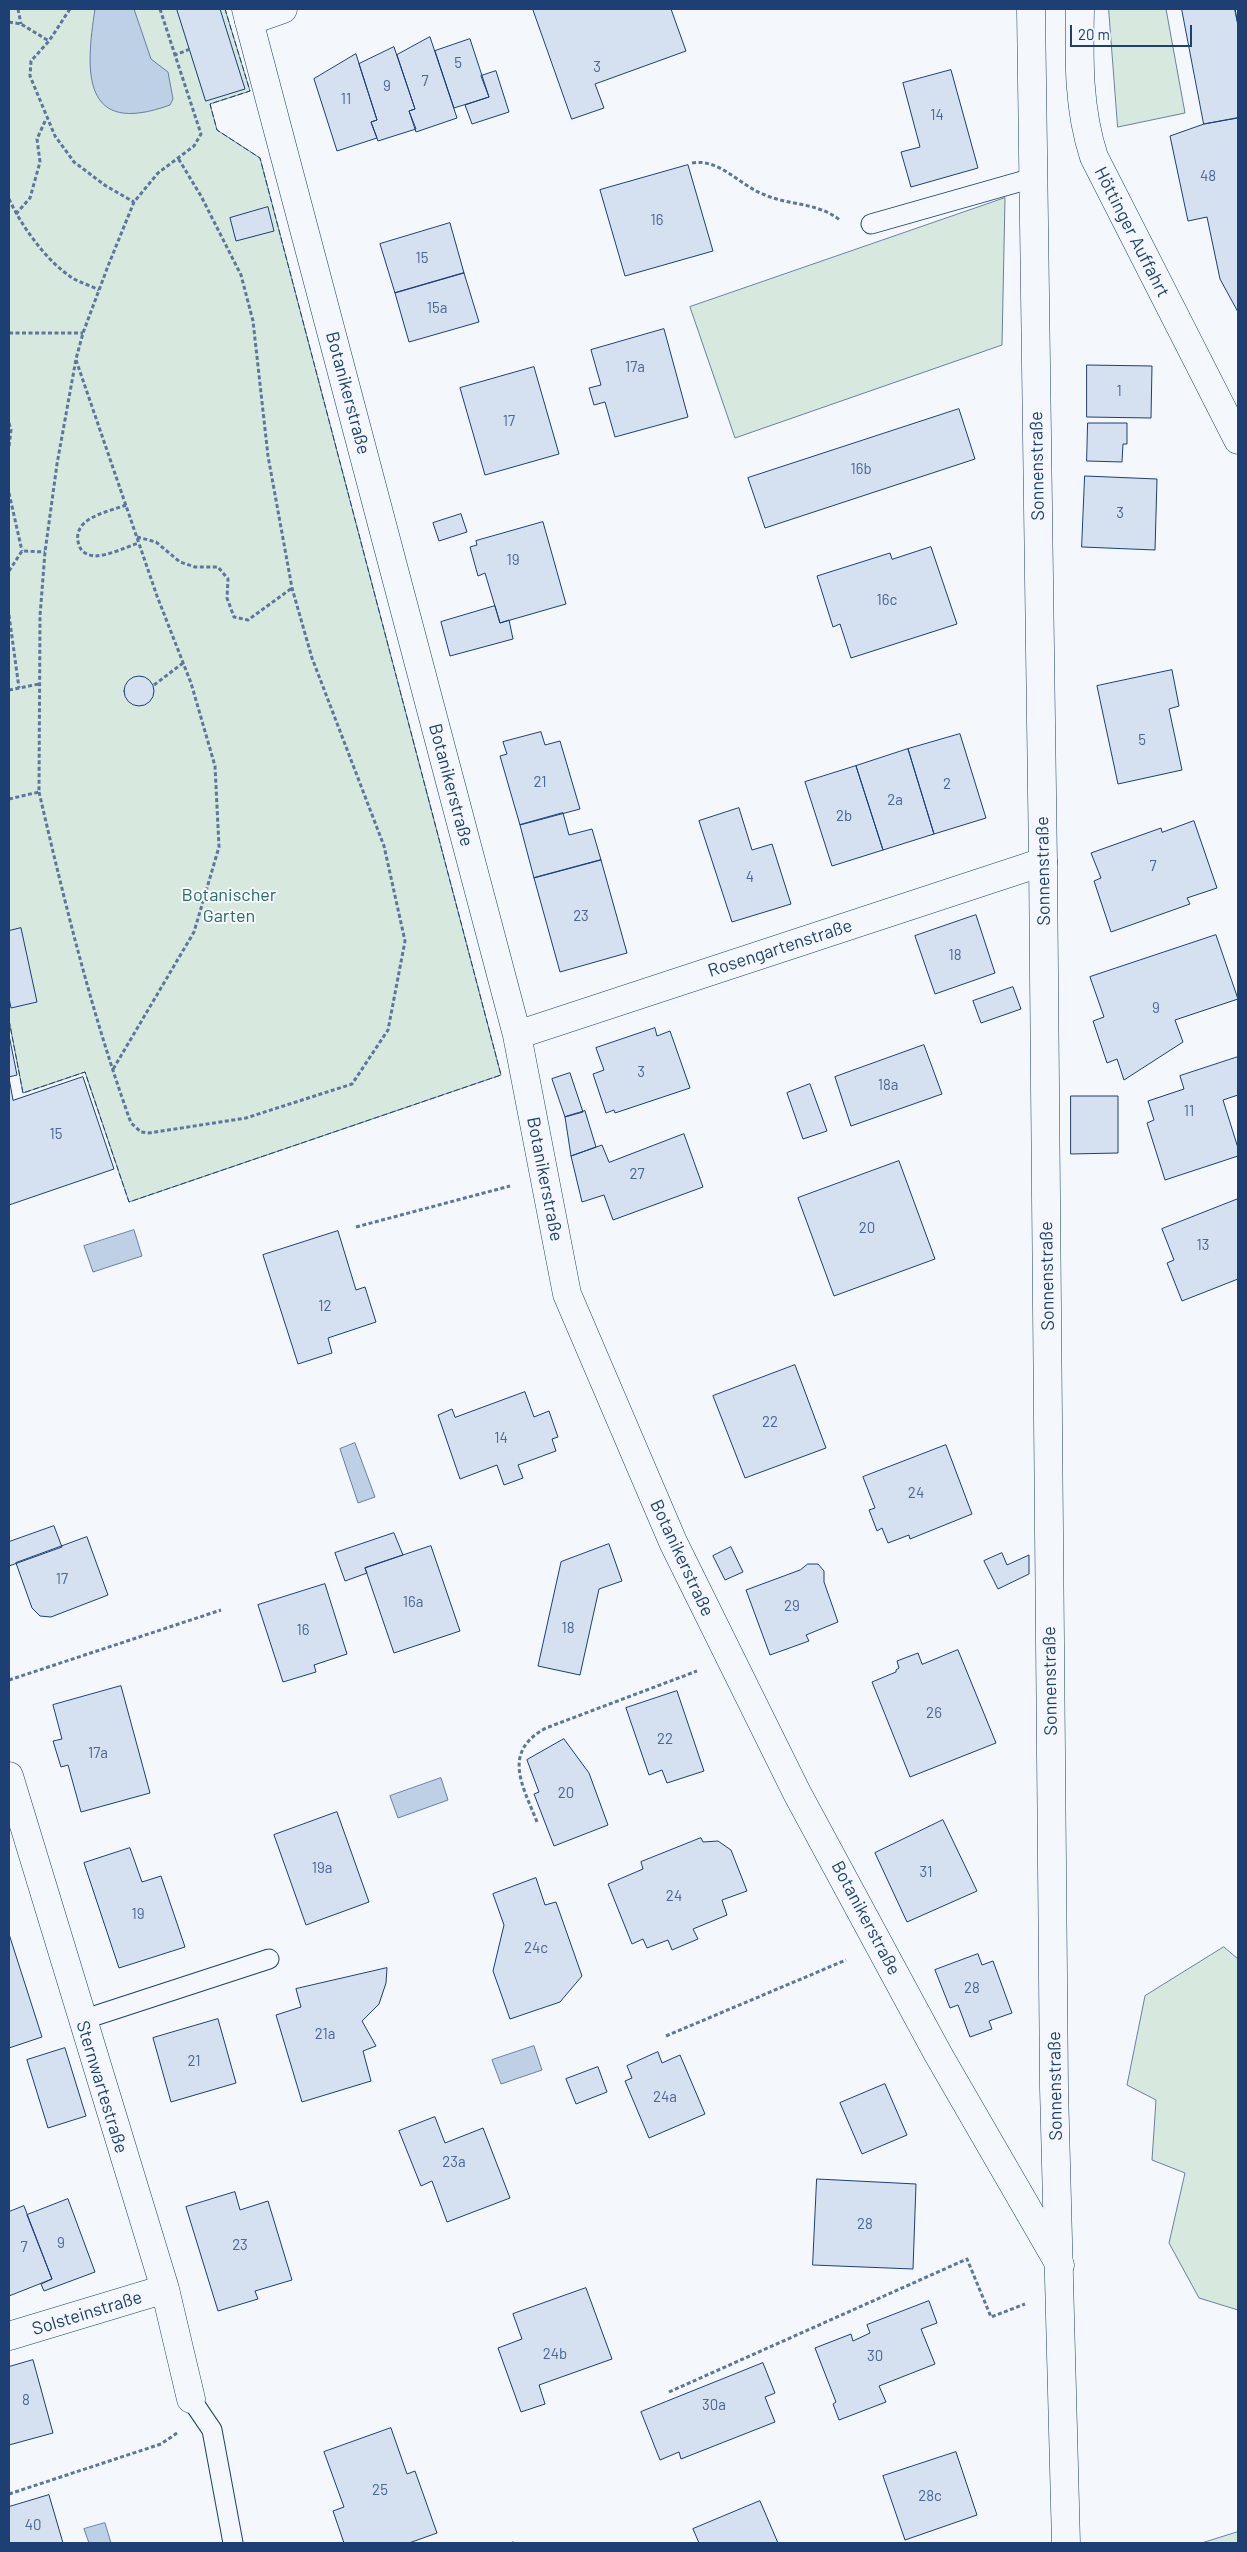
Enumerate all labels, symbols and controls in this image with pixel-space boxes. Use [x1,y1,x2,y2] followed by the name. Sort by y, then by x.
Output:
[1072,15,1194,47] scale bar
[1078,25,1110,43] text: 20 m
[454,54,462,72] house number: 5
[593,58,601,76] house number: 3
[421,72,429,90] house number: 7
[383,77,391,95] house number: 9
[341,90,351,108] house number: 11
[930,106,944,124] house number: 14
[1090,163,1174,301] street label: Höttinger Auffahrt
[1200,167,1216,185] house number: 48
[651,211,663,229] house number: 16
[416,249,428,267] house number: 15
[427,299,447,317] house number: 15a
[321,329,375,457] street label: Botanikerstraße
[625,358,645,376] house number: 17a
[1116,382,1122,400] house number: 1
[1025,411,1049,521] street label: Sonnenstraße
[503,412,515,430] house number: 17
[850,460,872,478] house number: 16b
[1116,504,1124,522] house number: 3
[506,551,520,569] house number: 19
[877,591,897,609] house number: 16c
[424,721,478,849] street label: Botanikerstraße
[1138,731,1146,749] house number: 5
[533,773,547,791] house number: 21
[943,775,951,793] house number: 2
[887,791,903,809] house number: 2a
[836,807,852,825] house number: 2b
[1031,816,1055,926] street label: Sonnenstraße
[1149,857,1157,875] house number: 7
[746,868,754,886] house number: 4
[182,884,276,926] park label: Botanischer Garten
[573,907,589,925] house number: 23
[705,914,855,982] street label: Rosengartenstraße
[948,946,962,964] house number: 18
[1152,999,1160,1017] house number: 9
[637,1063,645,1081] house number: 3
[878,1076,898,1094] house number: 18a
[1184,1102,1194,1120] house number: 11
[522,1115,568,1243] street label: Botanikerstraße
[50,1125,62,1143] house number: 15
[629,1165,645,1183] house number: 27
[859,1219,875,1237] house number: 20
[1035,1221,1059,1331] street label: Sonnenstraße
[1197,1236,1209,1254] house number: 13
[318,1297,332,1315] house number: 12
[762,1413,778,1431] house number: 22
[494,1429,508,1447] house number: 14
[908,1484,924,1502] house number: 24
[646,1496,718,1620] street label: Botanikerstraße
[56,1570,68,1588] house number: 17
[403,1593,423,1611] house number: 16a
[784,1597,800,1615] house number: 29
[561,1619,575,1637] house number: 18
[297,1621,309,1639] house number: 16
[1038,1626,1062,1736] street label: Sonnenstraße
[926,1704,942,1722] house number: 26
[657,1730,673,1748] house number: 22
[88,1744,108,1762] house number: 17a
[558,1784,574,1802] house number: 20
[827,1857,905,1979] street label: Botanikerstraße
[312,1859,332,1877] house number: 19a
[920,1863,932,1881] house number: 31
[666,1887,682,1905] house number: 24
[131,1905,145,1923] house number: 19
[524,1939,548,1957] house number: 24c
[964,1979,980,1997] house number: 28
[72,2018,132,2156] street label: Sternwartestraße
[315,2025,335,2043] house number: 21a
[1043,2031,1067,2141] street label: Sonnenstraße
[187,2052,201,2070] house number: 21
[653,2088,677,2106] house number: 24a
[442,2153,466,2171] house number: 23a
[857,2215,873,2233] house number: 28
[57,2234,65,2252] house number: 9
[232,2236,248,2254] house number: 23
[20,2238,28,2256] house number: 7
[29,2286,145,2340] street label: Solsteinstraße
[543,2345,567,2363] house number: 24b
[867,2347,883,2365] house number: 30
[22,2391,30,2409] house number: 8
[702,2396,726,2414] house number: 30a
[372,2481,388,2499] house number: 25
[918,2487,942,2505] house number: 28c
[25,2516,41,2534] house number: 40

